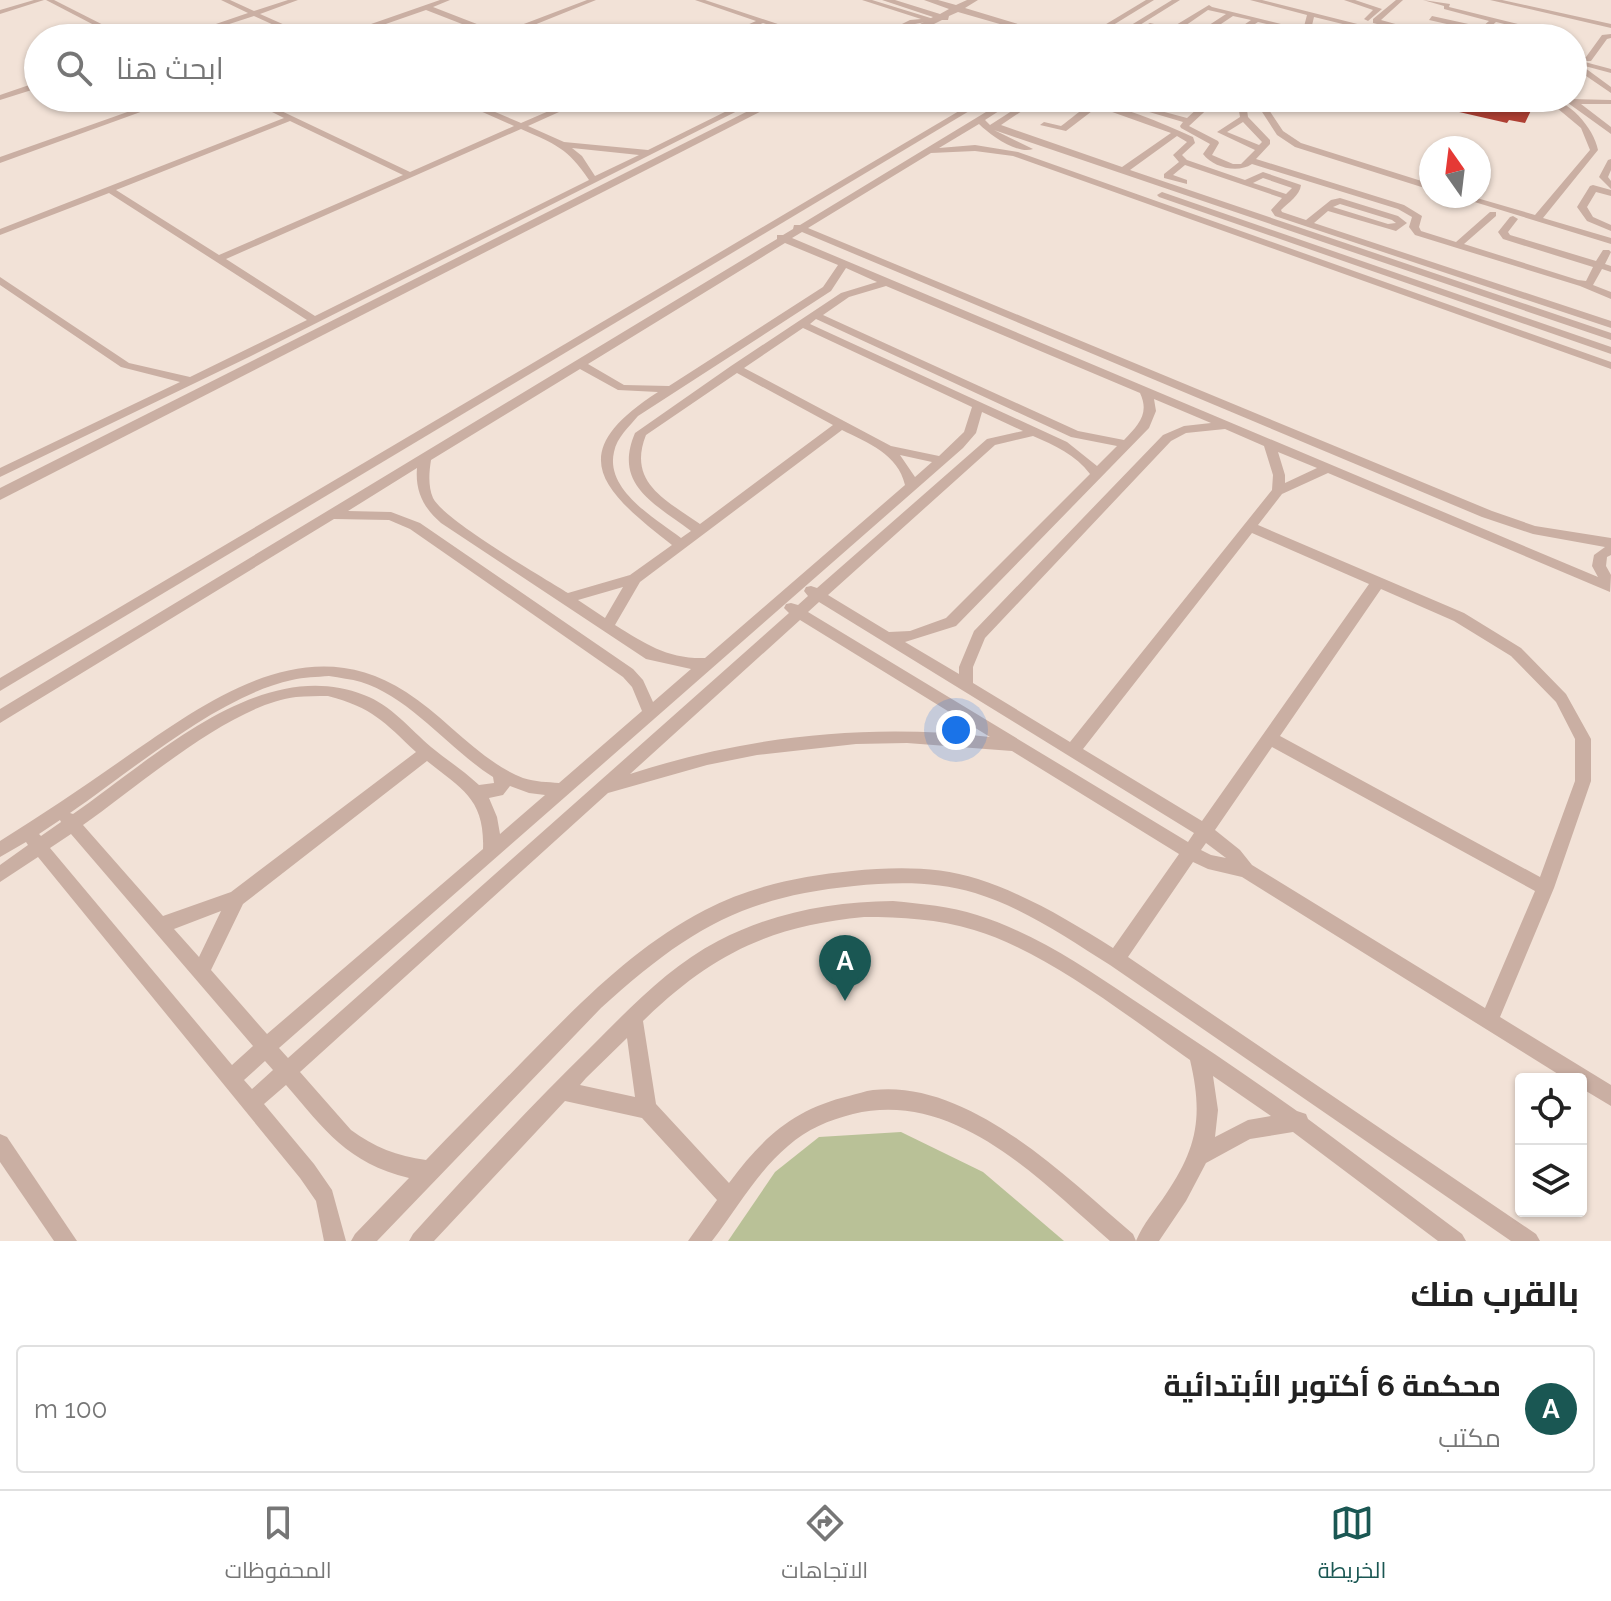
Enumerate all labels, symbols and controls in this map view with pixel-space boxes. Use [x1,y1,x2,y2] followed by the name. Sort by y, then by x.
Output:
[24,24,1587,112] search box
[52,46,96,90] icon: search
[116,51,224,86] text: ابحث هنا
[1419,136,1491,208] north arrow
[936,710,976,750] your location
[819,935,871,1001] pin: A
[1515,1073,1587,1217] map controls
[1515,1073,1587,1145] button: locate
[1515,1145,1587,1217] button: layers
[1410,1274,1579,1314] text: بالقرب منك
[1163,1368,1501,1403] text: محكمة 6 أكتوبر الأبتدائية
[34,1394,108,1424] text: 100 m
[1542,1394,1560,1424] text: A
[1438,1423,1501,1453] text: مكتب
[225,1501,332,1591] tab: المحفوظات
[781,1501,868,1591] tab: الاتجاهات
[1318,1501,1386,1591] tab: الخريطة

